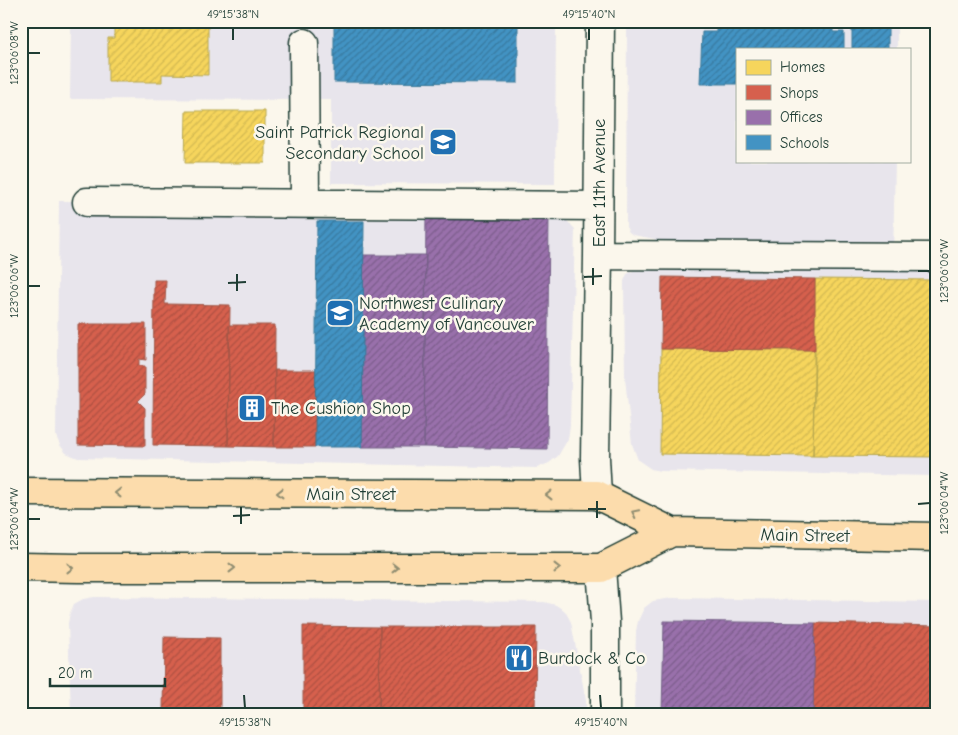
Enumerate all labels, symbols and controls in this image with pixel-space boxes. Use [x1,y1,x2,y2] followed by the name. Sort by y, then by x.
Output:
[207,7,259,21] text: 49°15'38"N
[562,7,616,21] text: 49°15'40"N
[7,21,21,85] text: 123°06'08"W
[736,48,910,162] legend
[780,58,825,76] text: Homes
[780,84,818,102] text: Shops
[780,108,822,126] text: Offices
[589,119,610,247] street label: East 11th Avenue
[255,122,424,164] place label: Saint Patrick Regional Secondary School
[428,127,458,157] school or university icon: Saint Patrick Regional Secondary School
[780,134,829,152] text: Schools
[937,239,951,303] text: 123°06'06"W
[7,254,21,318] text: 123°06'06"W
[359,293,535,335] place label: Northwest Culinary Academy of Vancouver
[325,298,355,328] school or university icon: Northwest Culinary Academy of Vancouver
[237,393,267,423] building icon: The Cushion Shop
[271,398,411,419] place label: The Cushion Shop
[937,471,951,535] text: 123°06'04"W
[306,484,397,505] street label: Main Street
[7,487,21,551] text: 123°06'04"W
[114,488,122,498] one-way arrow
[276,488,284,498] one-way arrow
[544,489,552,500] one-way arrow
[631,509,640,519] one-way arrow
[760,524,851,547] street label: Main Street
[66,563,74,573] one-way arrow
[229,563,237,573] one-way arrow
[392,563,399,573] one-way arrow
[554,563,562,573] one-way arrow
[504,643,534,673] restaurant icon: Burdock & Co
[538,648,646,669] place label: Burdock & Co
[50,655,165,687] scale bar
[58,664,92,682] text: 20 m
[219,715,271,729] text: 49°15'38"N
[574,715,628,729] text: 49°15'40"N

